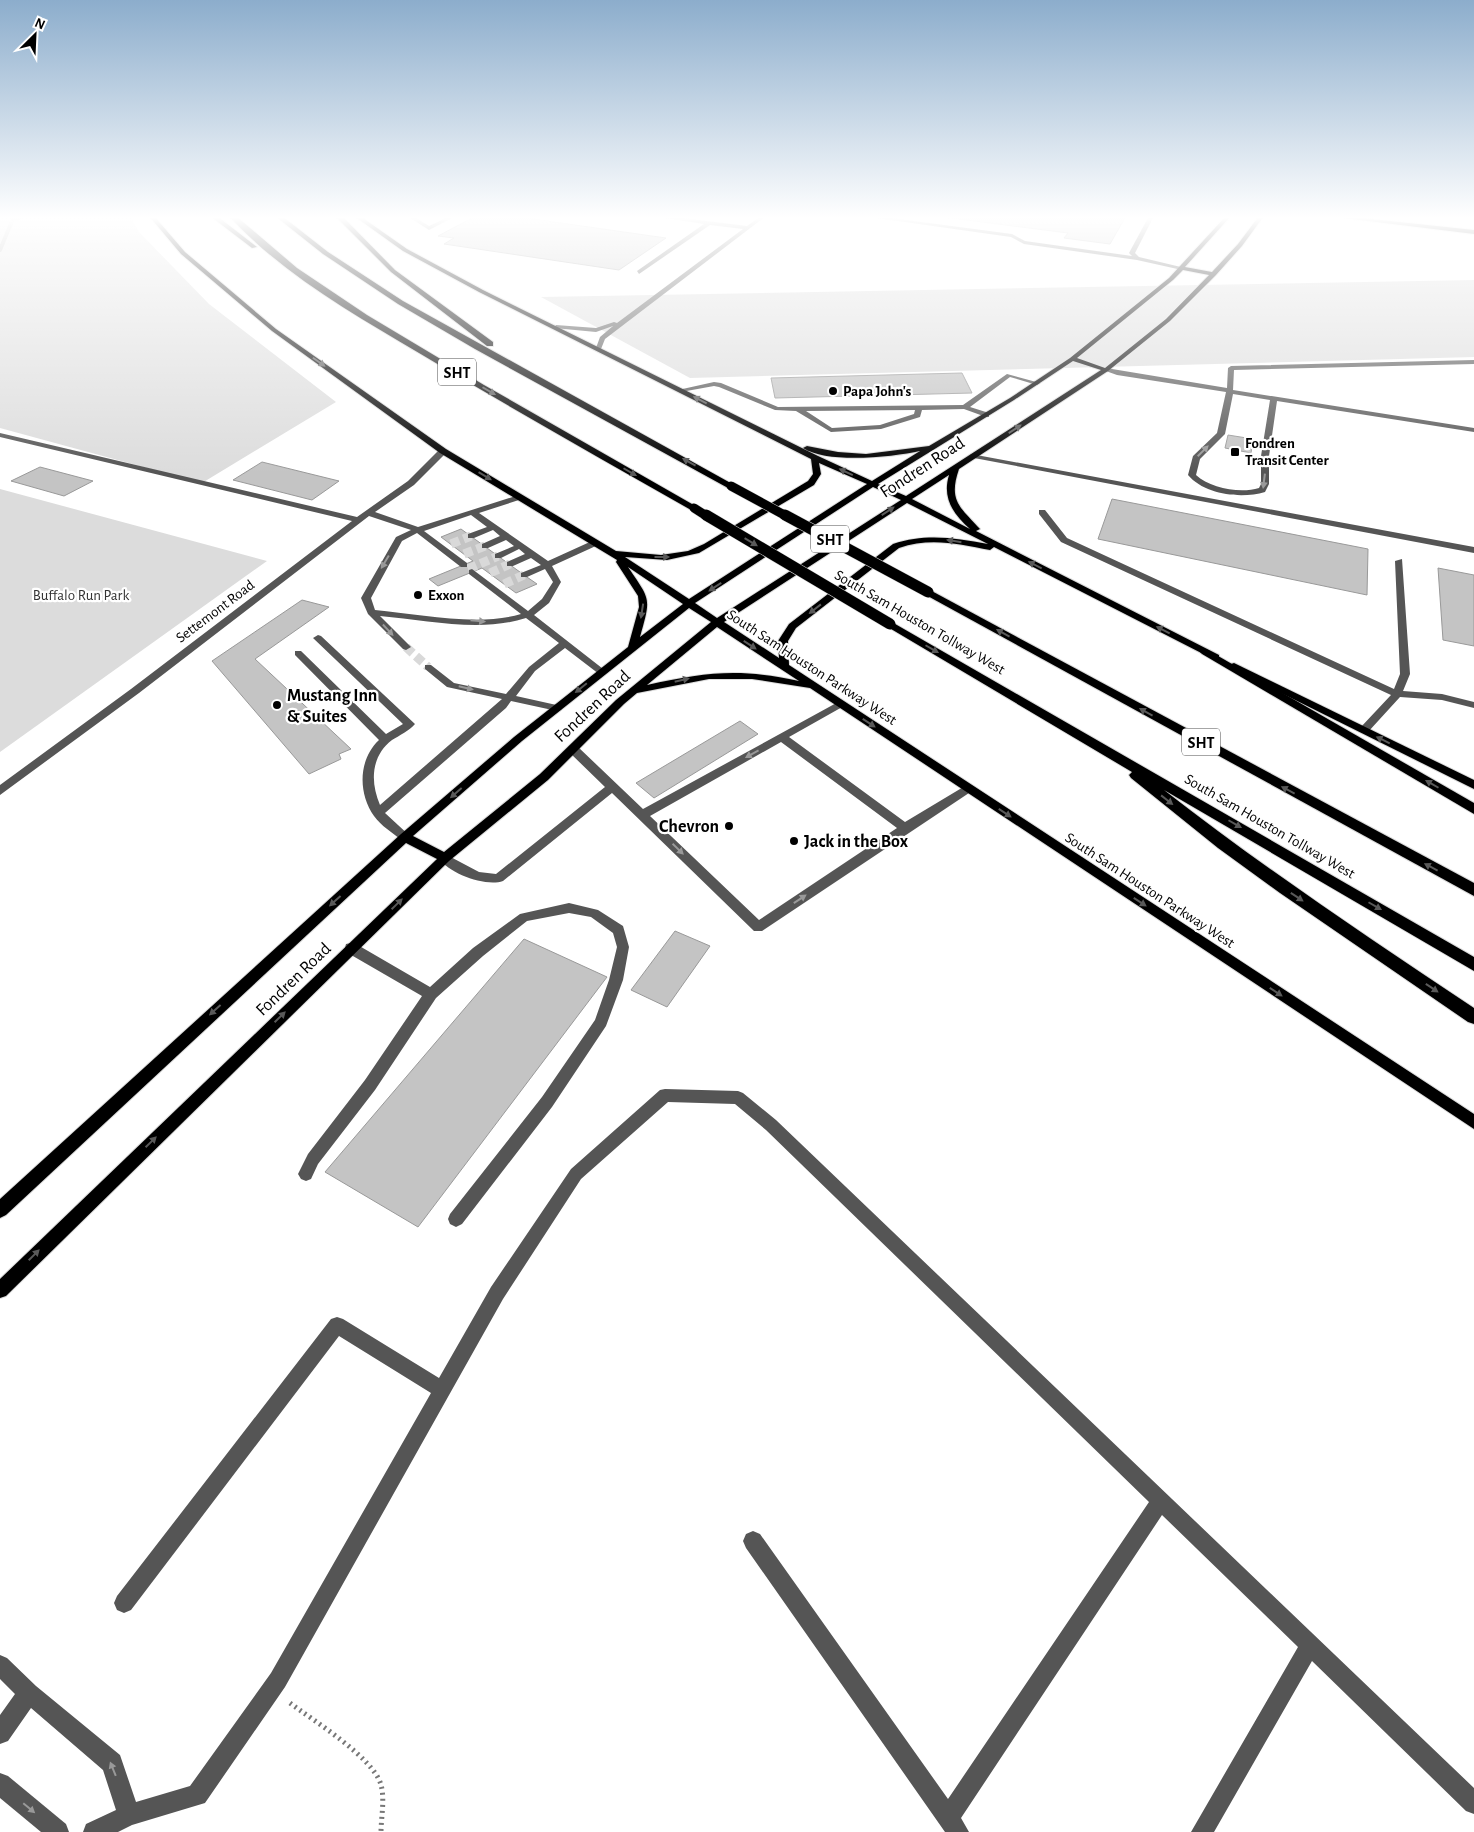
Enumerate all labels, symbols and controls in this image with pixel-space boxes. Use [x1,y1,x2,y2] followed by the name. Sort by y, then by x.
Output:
[10,10,60,60] north arrow
[33,16,47,32] text: N
[312,357,326,367] one-way arrow
[438,358,476,386] road number: SHT
[843,384,912,399] place label: Papa John's
[827,385,839,397] marker: Papa John's
[483,386,496,395] one-way arrow
[693,396,707,404] one-way arrow
[1008,424,1021,434] one-way arrow
[877,434,968,502] street label: Fondren Road
[1245,436,1329,468] place label: Fondren Transit Center
[1197,445,1209,457] one-way arrow
[1229,446,1241,458] marker: Fondren Transit Center
[681,458,696,466] one-way arrow
[624,467,637,476] one-way arrow
[839,468,853,476] one-way arrow
[478,471,491,480] one-way arrow
[1260,473,1268,489] one-way arrow
[881,506,895,516] one-way arrow
[811,526,849,552] road number: SHT
[946,537,962,545] one-way arrow
[743,538,758,546] one-way arrow
[655,553,671,561] one-way arrow
[380,556,389,569] one-way arrow
[1028,561,1042,569] one-way arrow
[832,567,1008,678] street label: South Sam Houston Tollway West
[173,577,258,646] street label: Settemont Road
[708,582,721,592] one-way arrow
[33,588,129,603] park label: Buffalo Run Park
[428,588,465,603] place label: Exxon
[412,589,424,601] marker: Exxon
[638,603,646,619] one-way arrow
[808,604,822,614] one-way arrow
[724,607,899,728] street label: South Sam Houston Parkway West
[470,617,486,625] one-way arrow
[382,624,394,636] one-way arrow
[1155,626,1170,634] one-way arrow
[997,629,1010,638] one-way arrow
[744,641,757,650] one-way arrow
[926,644,939,653] one-way arrow
[551,667,634,746] street label: Fondren Road
[674,676,689,684] one-way arrow
[575,683,588,694] one-way arrow
[458,684,473,692] one-way arrow
[287,687,377,726] place label: Mustang Inn & Suites
[271,699,283,711] marker: Mustang Inn & Suites
[1138,708,1153,716] one-way arrow
[862,719,876,728] one-way arrow
[1182,729,1220,756] road number: SHT
[1376,736,1390,744] one-way arrow
[744,750,759,758] one-way arrow
[1182,771,1358,882] street label: South Sam Houston Tollway West
[1424,780,1439,788] one-way arrow
[1282,785,1295,794] one-way arrow
[450,787,463,798] one-way arrow
[1160,794,1173,805] one-way arrow
[998,808,1011,818] one-way arrow
[659,818,719,836] place label: Chevron
[723,820,735,832] marker: Chevron
[1228,820,1241,829] one-way arrow
[1062,830,1237,951] street label: South Sam Houston Parkway West
[804,833,909,851] place label: Jack in the Box
[788,835,800,847] marker: Jack in the Box
[671,843,683,855] one-way arrow
[1424,863,1438,871] one-way arrow
[1290,892,1304,902] one-way arrow
[794,894,807,903] one-way arrow
[330,895,342,907] one-way arrow
[391,898,403,910] one-way arrow
[1133,898,1147,907] one-way arrow
[1368,902,1381,911] one-way arrow
[253,940,335,1020] street label: Fondren Road
[1425,983,1438,993] one-way arrow
[1269,987,1283,997] one-way arrow
[209,1005,222,1016] one-way arrow
[274,1011,286,1023] one-way arrow
[144,1136,156,1148] one-way arrow
[28,1250,40,1262] one-way arrow
[109,1762,117,1776] one-way arrow
[23,1802,35,1813] one-way arrow

